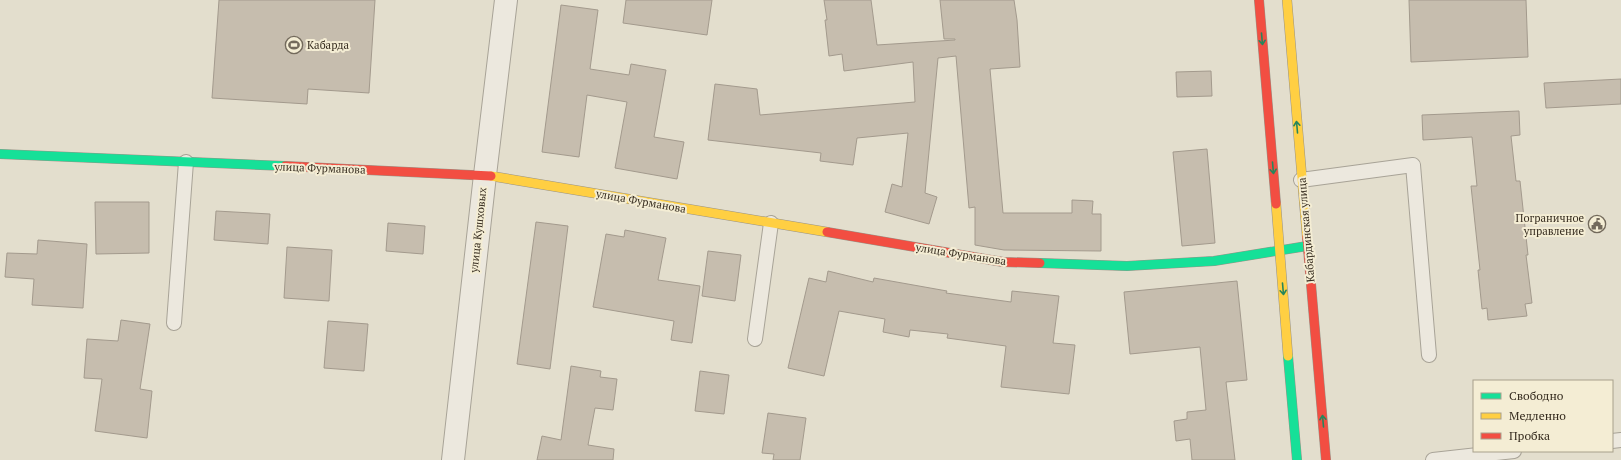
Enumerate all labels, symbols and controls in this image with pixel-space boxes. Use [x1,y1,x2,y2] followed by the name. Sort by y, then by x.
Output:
[1258,32,1266,45] one-way arrow
[284,35,304,55] sports icon: Кабарда
[307,38,349,52] place label: Кабарда
[1293,121,1300,134] one-way arrow
[273,159,366,177] street label: улица Фурманова
[1269,161,1276,174] one-way arrow
[1294,176,1318,283] street label: Кабардинская улица
[466,186,489,274] street label: улица Кушховых
[594,186,688,216] street label: улица Фурманова
[1516,211,1584,238] place label: Пограничное управление
[1587,214,1607,234] public building icon: Пограничное управление
[914,240,1008,268] street label: улица Фурманова
[1279,282,1286,295] one-way arrow
[1473,380,1613,452] legend
[1509,388,1564,403] text: Свободно
[1509,408,1566,423] text: Медленно
[1319,415,1326,428] one-way arrow
[1509,428,1550,443] text: Пробка

